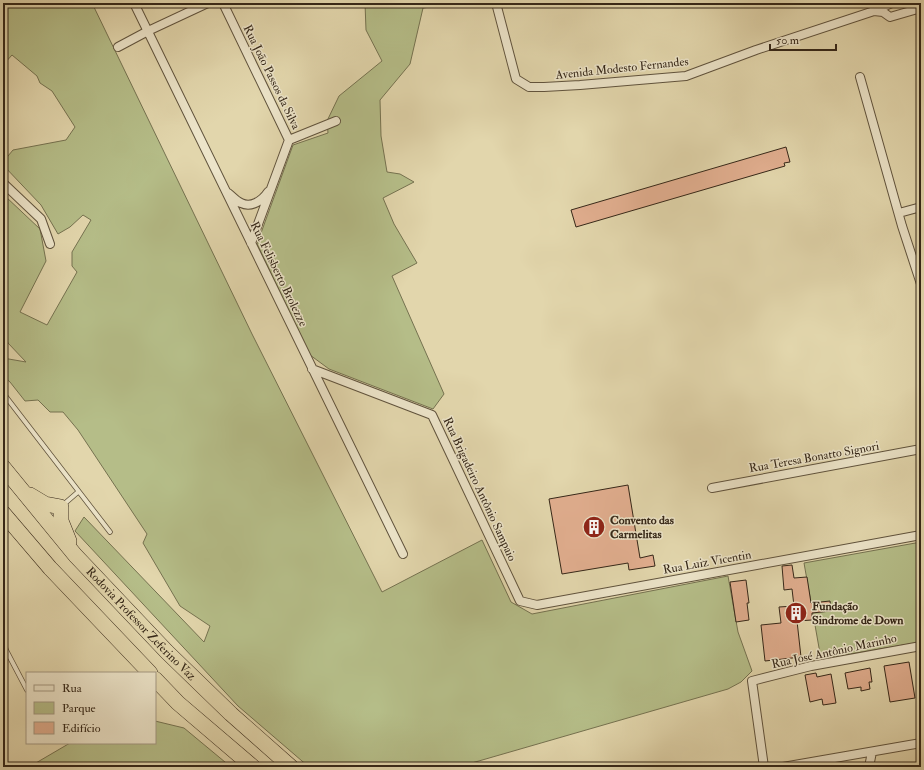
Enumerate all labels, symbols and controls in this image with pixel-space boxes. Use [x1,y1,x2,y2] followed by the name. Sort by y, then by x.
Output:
[240,23,304,133] street label: Rua João Passos da Silva
[770,26,836,52] scale bar
[776,33,800,48] text: 50 m
[554,54,689,83] street label: Avenida Modesto Fernandes
[247,219,310,329] street label: Rua Felisberto Brolezze
[440,415,520,564] street label: Rua Brigadeiro Antônio Sampaio
[748,439,880,476] street label: Rua Teresa Bonatto Signori
[610,513,674,542] place label: Convento das Carmelitas
[581,514,607,540] building icon: Convento das Carmelitas
[662,547,752,578] street label: Rua Luiz Vicentin
[82,564,199,684] street label: Rodovia Professor Zeferino Vaz
[812,599,904,628] place label: Fundação Sindrome de Down
[783,600,809,626] building icon: Fundação Sindrome de Down
[770,631,898,672] street label: Rua José Antônio Marinho
[26,672,156,744] legend
[62,681,83,696] text: Rua
[62,701,96,716] text: Parque
[62,721,101,736] text: Edifício

